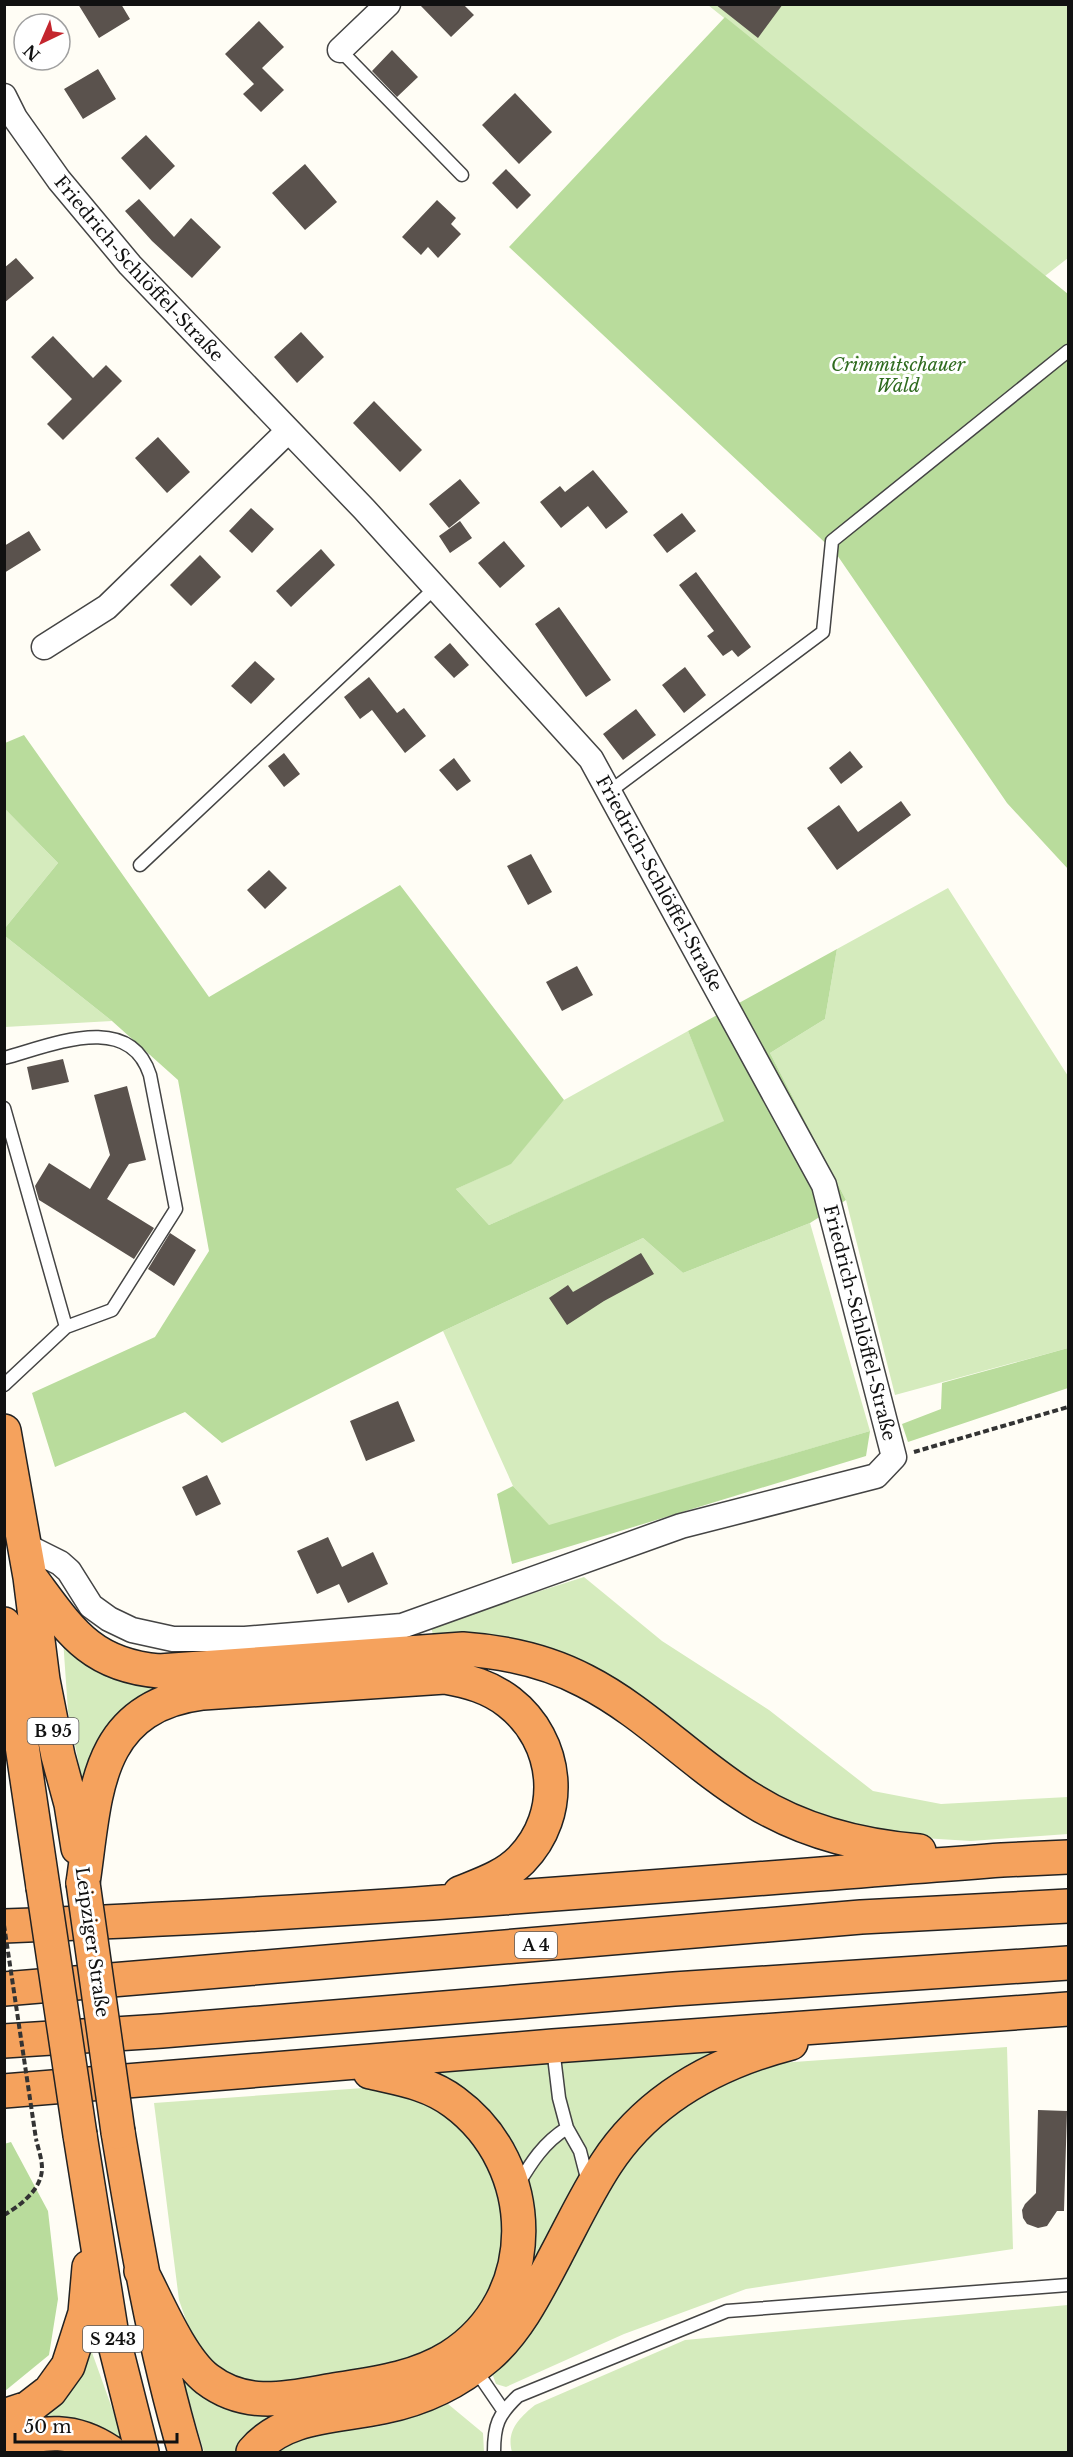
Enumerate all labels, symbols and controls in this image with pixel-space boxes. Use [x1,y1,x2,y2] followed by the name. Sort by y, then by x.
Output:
[12,12,72,72] north arrow
[19,40,44,65] text: N
[49,171,228,366] street label: Friedrich-Schlöffel-Straße
[831,354,966,397] park label: Crimmitschauer Wald
[591,772,727,995] street label: Friedrich-Schlöffel-Straße
[819,1203,900,1443] street label: Friedrich-Schlöffel-Straße
[28,1718,78,1744] road number: B 95
[71,1865,113,2019] street label: Leipziger Straße
[515,1932,557,1958] road number: A 4
[83,2326,143,2352] road number: S 243
[15,2406,177,2444] scale bar
[24,2416,72,2438] text: 50 m

